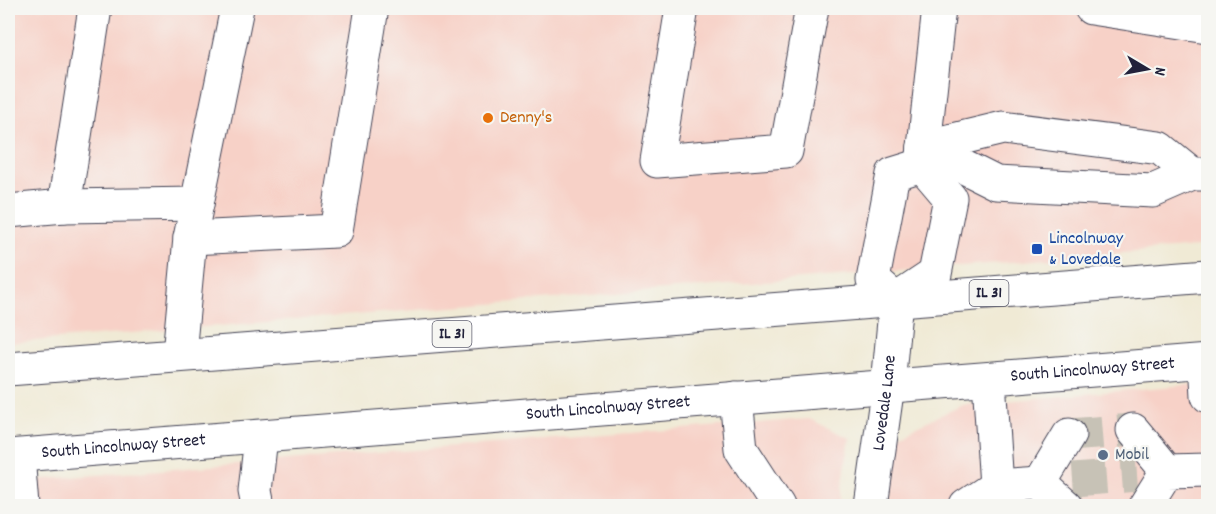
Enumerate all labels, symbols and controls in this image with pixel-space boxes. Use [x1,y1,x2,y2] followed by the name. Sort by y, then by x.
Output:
[1117,39,1177,99] north arrow
[1147,65,1171,77] text: N
[500,106,552,131] place label: Denny's
[481,111,495,125] marker: Denny's
[1049,227,1124,273] place label: Lincolnway & Lovedale
[1030,242,1044,256] marker: Lincolnway & Lovedale
[970,280,1008,306] road number: IL 31
[432,321,472,347] road number: IL 31
[1009,351,1176,389] street label: South Lincolnway Street
[866,354,903,452] street label: Lovedale Lane
[525,389,692,427] street label: South Lincolnway Street
[40,428,207,466] street label: South Lincolnway Street
[1115,443,1150,468] place label: Mobil
[1096,448,1110,462] marker: Mobil

